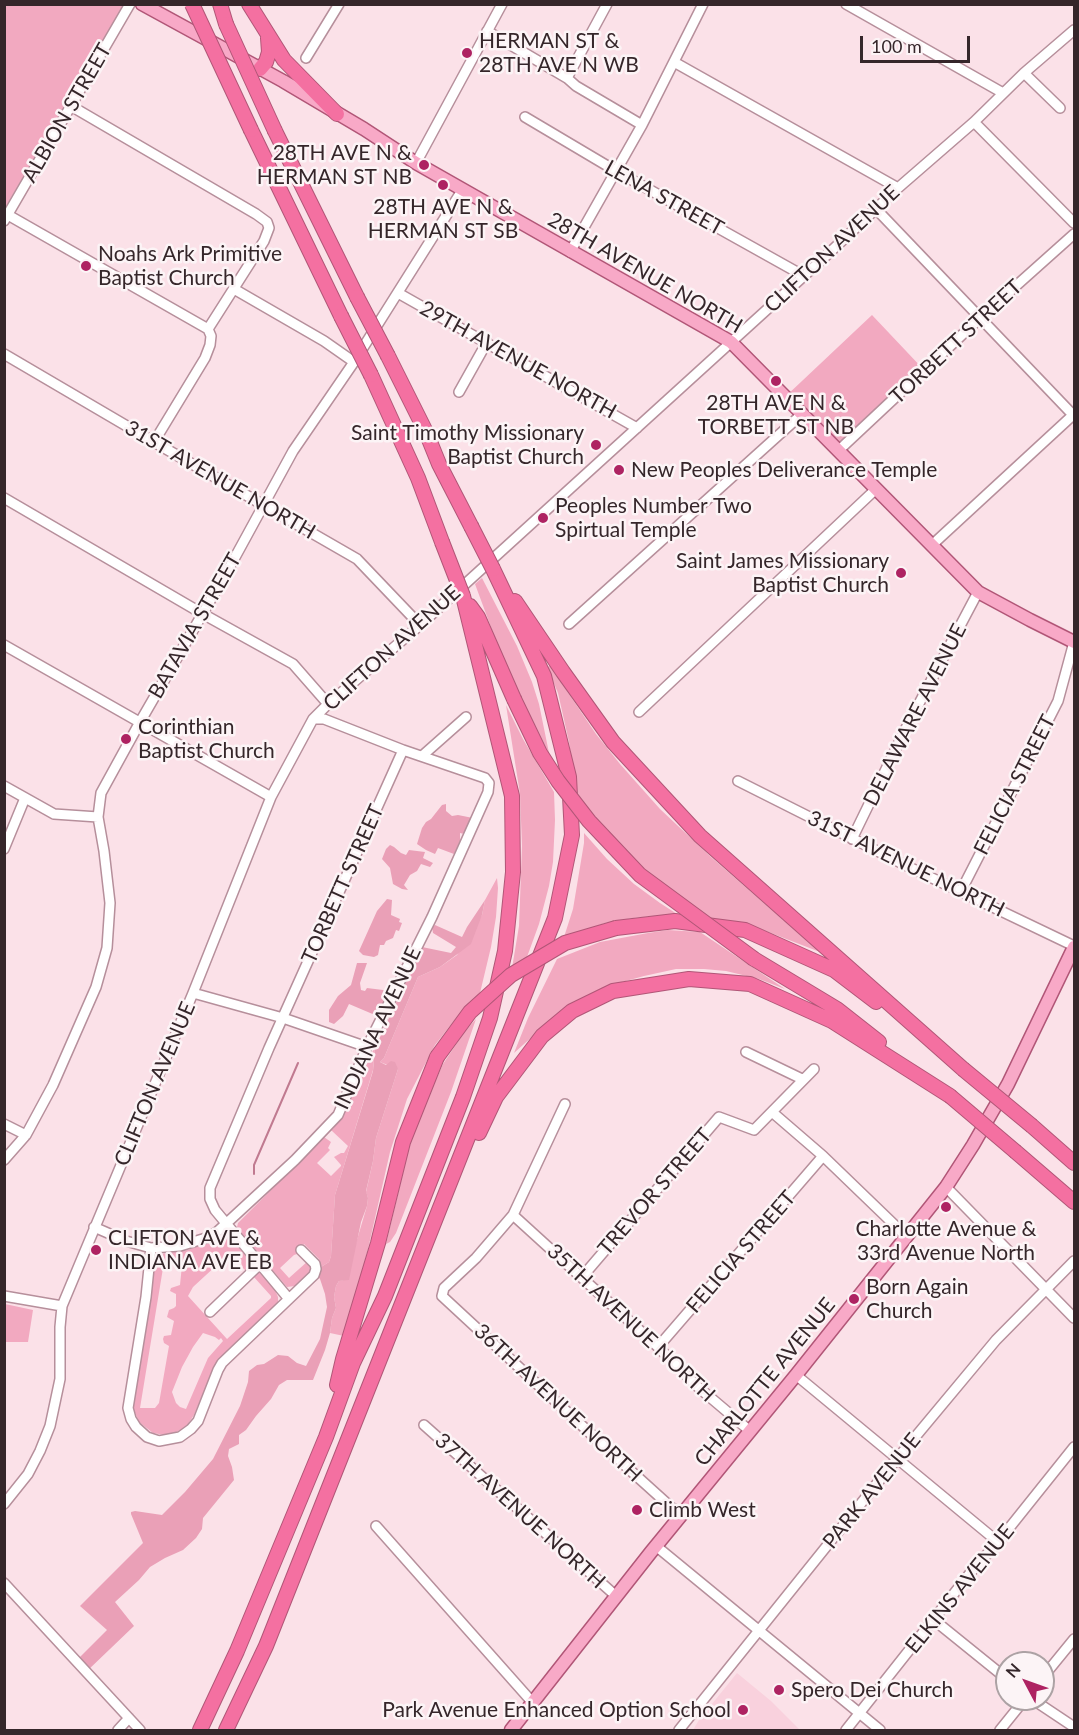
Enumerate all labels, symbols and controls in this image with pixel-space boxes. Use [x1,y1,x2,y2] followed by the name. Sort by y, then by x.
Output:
[863,24,972,62] scale bar
[479,28,639,78] place label: HERMAN ST & 28TH AVE N WB
[871,35,922,57] text: 100 m
[17,39,117,187] street label: ALBION STREET
[460,46,474,60] marker: HERMAN ST & 28TH AVE N WB
[257,140,412,190] place label: 28TH AVE N & HERMAN ST NB
[600,155,728,241] street label: LENA STREET
[417,158,431,172] marker: 28TH AVE N & HERMAN ST NB
[436,178,450,192] marker: 28TH AVE N & HERMAN ST SB
[759,180,905,318] street label: CLIFTON AVENUE
[368,194,518,244] place label: 28TH AVE N & HERMAN ST SB
[543,207,747,339] street label: 28TH AVENUE NORTH
[98,241,282,291] place label: Noahs Ark Primitive Baptist Church
[79,259,93,273] marker: Noahs Ark Primitive Baptist Church
[885,274,1027,410] street label: TORBETT STREET
[415,296,621,424] street label: 29TH AVENUE NORTH
[769,374,783,388] marker: 28TH AVE N & TORBETT ST NB
[698,390,854,440] place label: 28TH AVE N & TORBETT ST NB
[120,415,320,545] street label: 31ST AVENUE NORTH
[351,420,584,470] place label: Saint Timothy Missionary Baptist Church
[589,438,603,452] marker: Saint Timothy Missionary Baptist Church
[631,457,937,483] place label: New Peoples Deliverance Temple
[612,463,626,477] marker: New Peoples Deliverance Temple
[555,493,752,543] place label: Peoples Number Two Spirtual Temple
[536,511,550,525] marker: Peoples Number Two Spirtual Temple
[676,548,889,598] place label: Saint James Missionary Baptist Church
[143,549,247,703] street label: BATAVIA STREET
[894,566,908,580] marker: Saint James Missionary Baptist Church
[318,580,466,716] street label: CLIFTON AVENUE
[858,620,972,810] street label: DELAWARE AVENUE
[969,711,1061,859] street label: FELICIA STREET
[138,714,275,764] place label: Corinthian Baptist Church
[119,732,133,746] marker: Corinthian Baptist Church
[297,801,389,967] street label: TORBETT STREET
[803,805,1009,923] street label: 31ST AVENUE NORTH
[329,943,427,1113] street label: INDIANA AVENUE
[109,998,201,1170] street label: CLIFTON AVENUE
[593,1123,717,1261] street label: TREVOR STREET
[681,1186,801,1318] street label: FELICIA STREET
[939,1200,953,1214] marker: Charlotte Avenue & 33rd Avenue North
[855,1216,1037,1266] place label: Charlotte Avenue & 33rd Avenue North
[108,1225,272,1275] place label: CLIFTON AVE & INDIANA AVE EB
[542,1239,720,1407] street label: 35TH AVENUE NORTH
[89,1243,103,1257] marker: CLIFTON AVE & INDIANA AVE EB
[866,1274,968,1324] place label: Born Again Church
[847,1292,861,1306] marker: Born Again Church
[689,1293,841,1471] street label: CHARLOTTE AVENUE
[469,1319,647,1487] street label: 36TH AVENUE NORTH
[430,1428,610,1594] street label: 37TH AVENUE NORTH
[818,1428,926,1554] street label: PARK AVENUE
[649,1497,756,1523] place label: Climb West
[630,1503,644,1517] marker: Climb West
[900,1519,1020,1659] street label: ELKINS AVENUE
[995,1651,1055,1711] north arrow
[1001,1659,1024,1681] text: N
[791,1677,953,1703] place label: Spero Dei Church
[772,1683,786,1697] marker: Spero Dei Church
[382,1697,731,1723] place label: Park Avenue Enhanced Option School
[736,1703,750,1717] marker: Park Avenue Enhanced Option School

